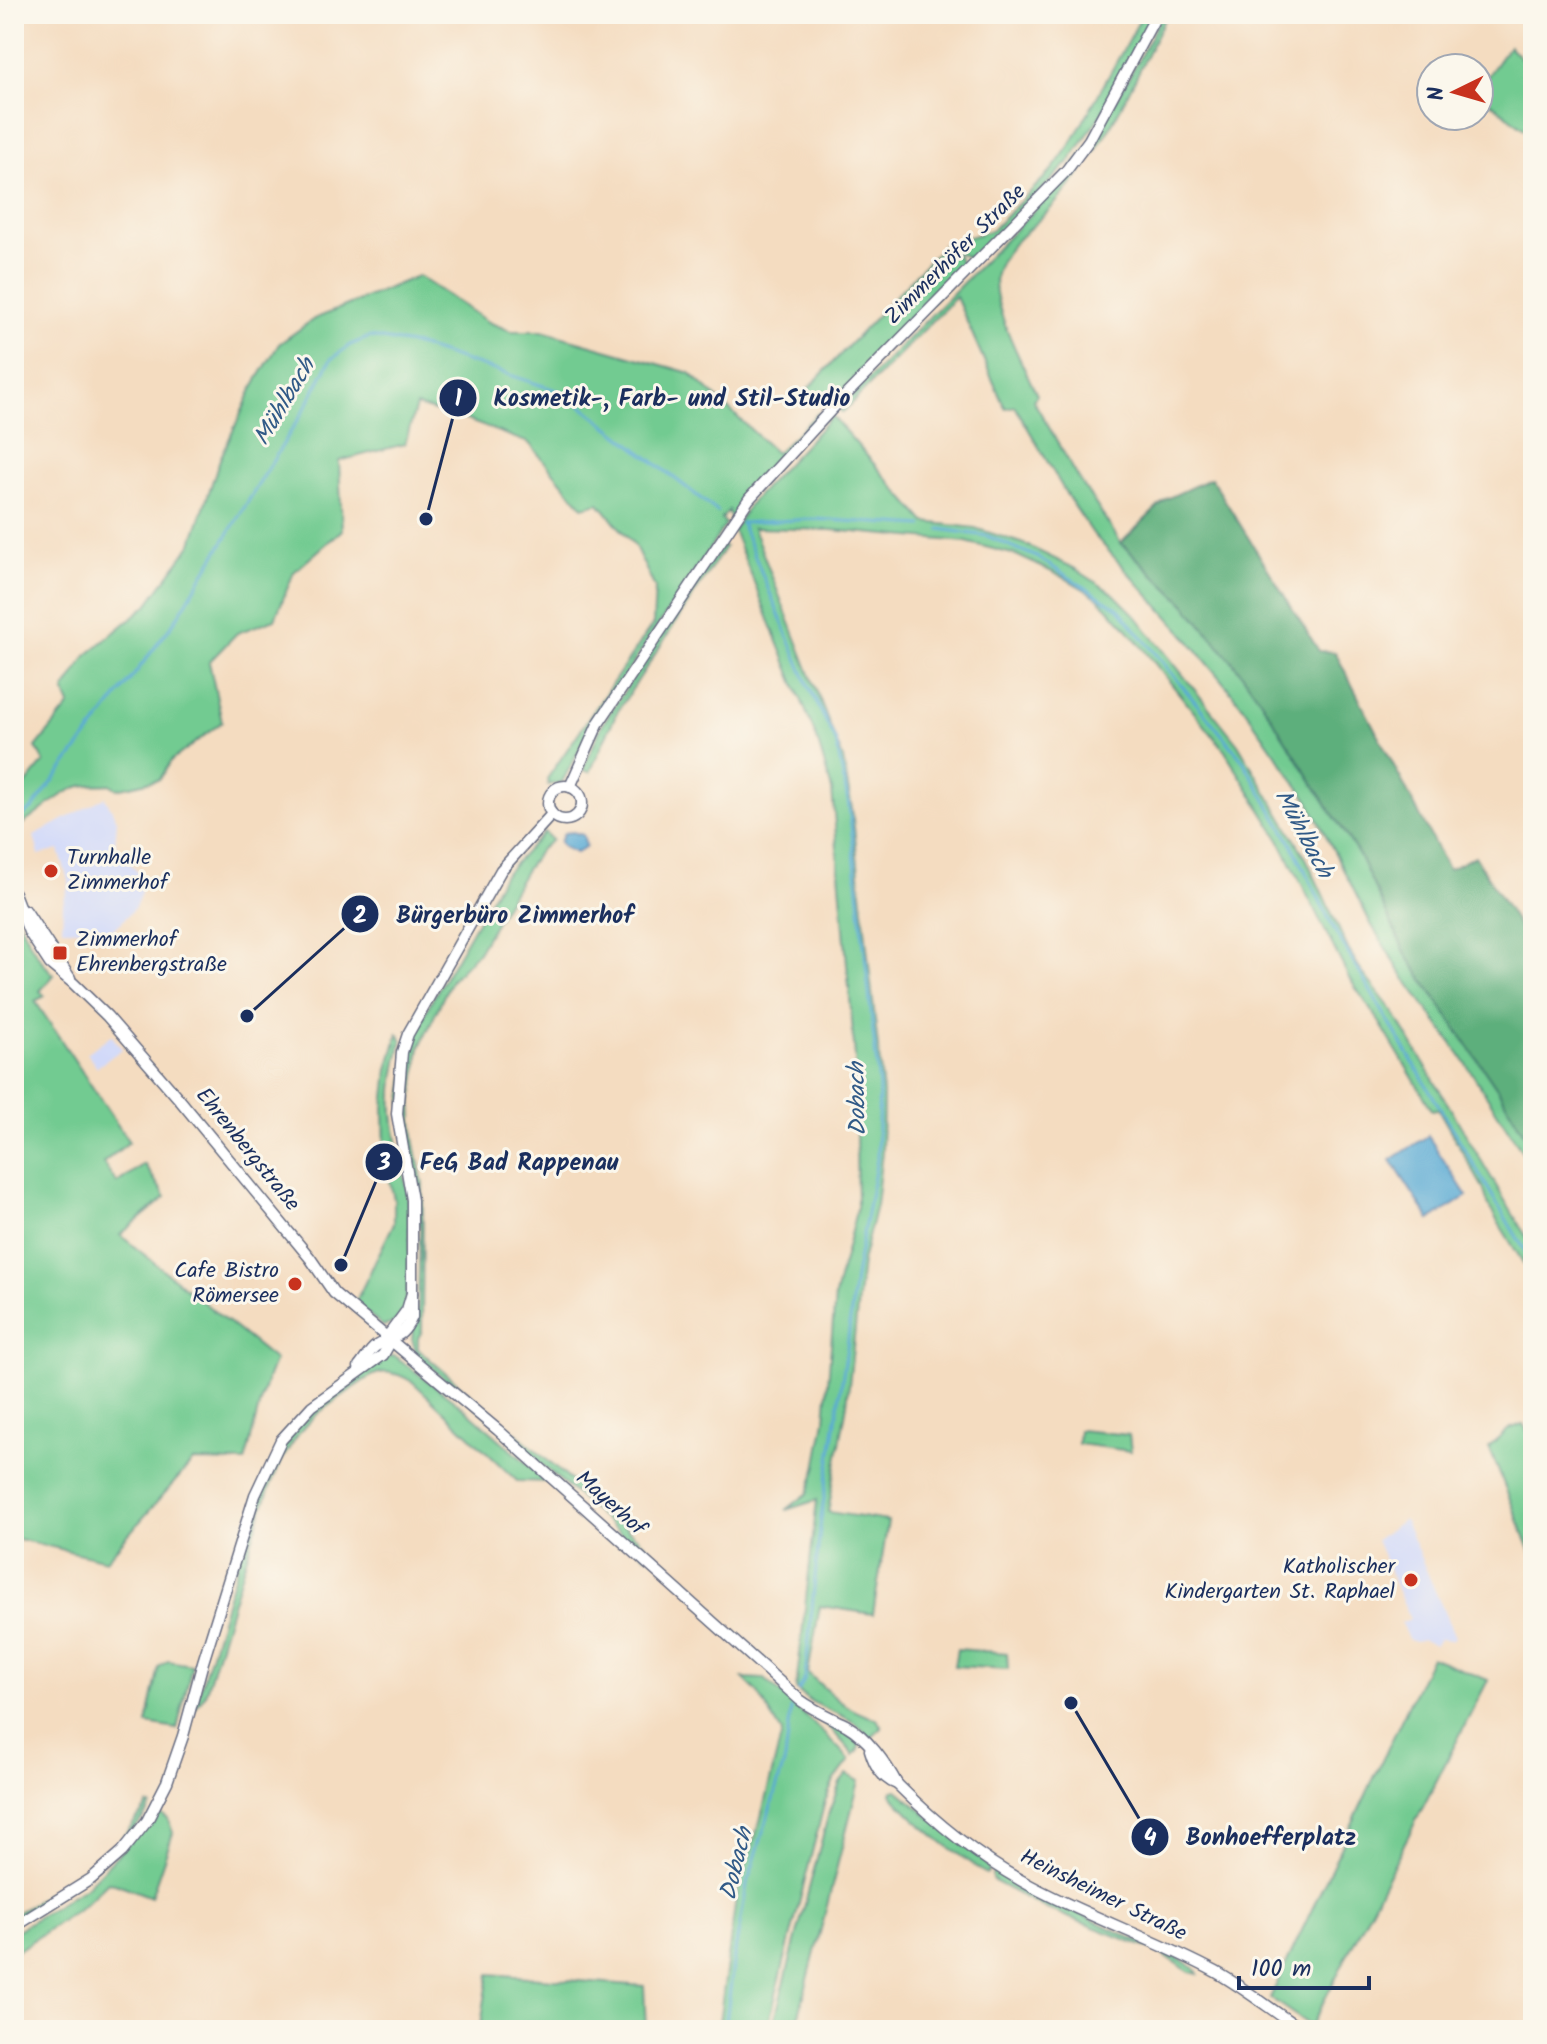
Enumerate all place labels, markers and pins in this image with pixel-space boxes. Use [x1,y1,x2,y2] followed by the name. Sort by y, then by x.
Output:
[438,374,867,422] callout: Kosmetik-, Farb- und Stil-Studio
[67,841,171,901] place label: Turnhalle Zimmerhof
[42,862,60,880] marker: Turnhalle Zimmerhof
[340,890,650,938] callout: Bürgerbüro Zimmerhof
[76,923,227,983] place label: Zimmerhof Ehrenbergstraße
[51,944,69,962] marker: Zimmerhof Ehrenbergstraße
[364,1138,635,1186] callout: FeG Bad Rappenau
[174,1254,279,1314] place label: Cafe Bistro Römersee
[286,1275,304,1293] marker: Cafe Bistro Römersee
[1165,1550,1397,1610] place label: Katholischer Kindergarten St. Raphael
[1402,1571,1420,1589] marker: Katholischer Kindergarten St. Raphael
[1130,1813,1372,1861] callout: Bonhoefferplatz

